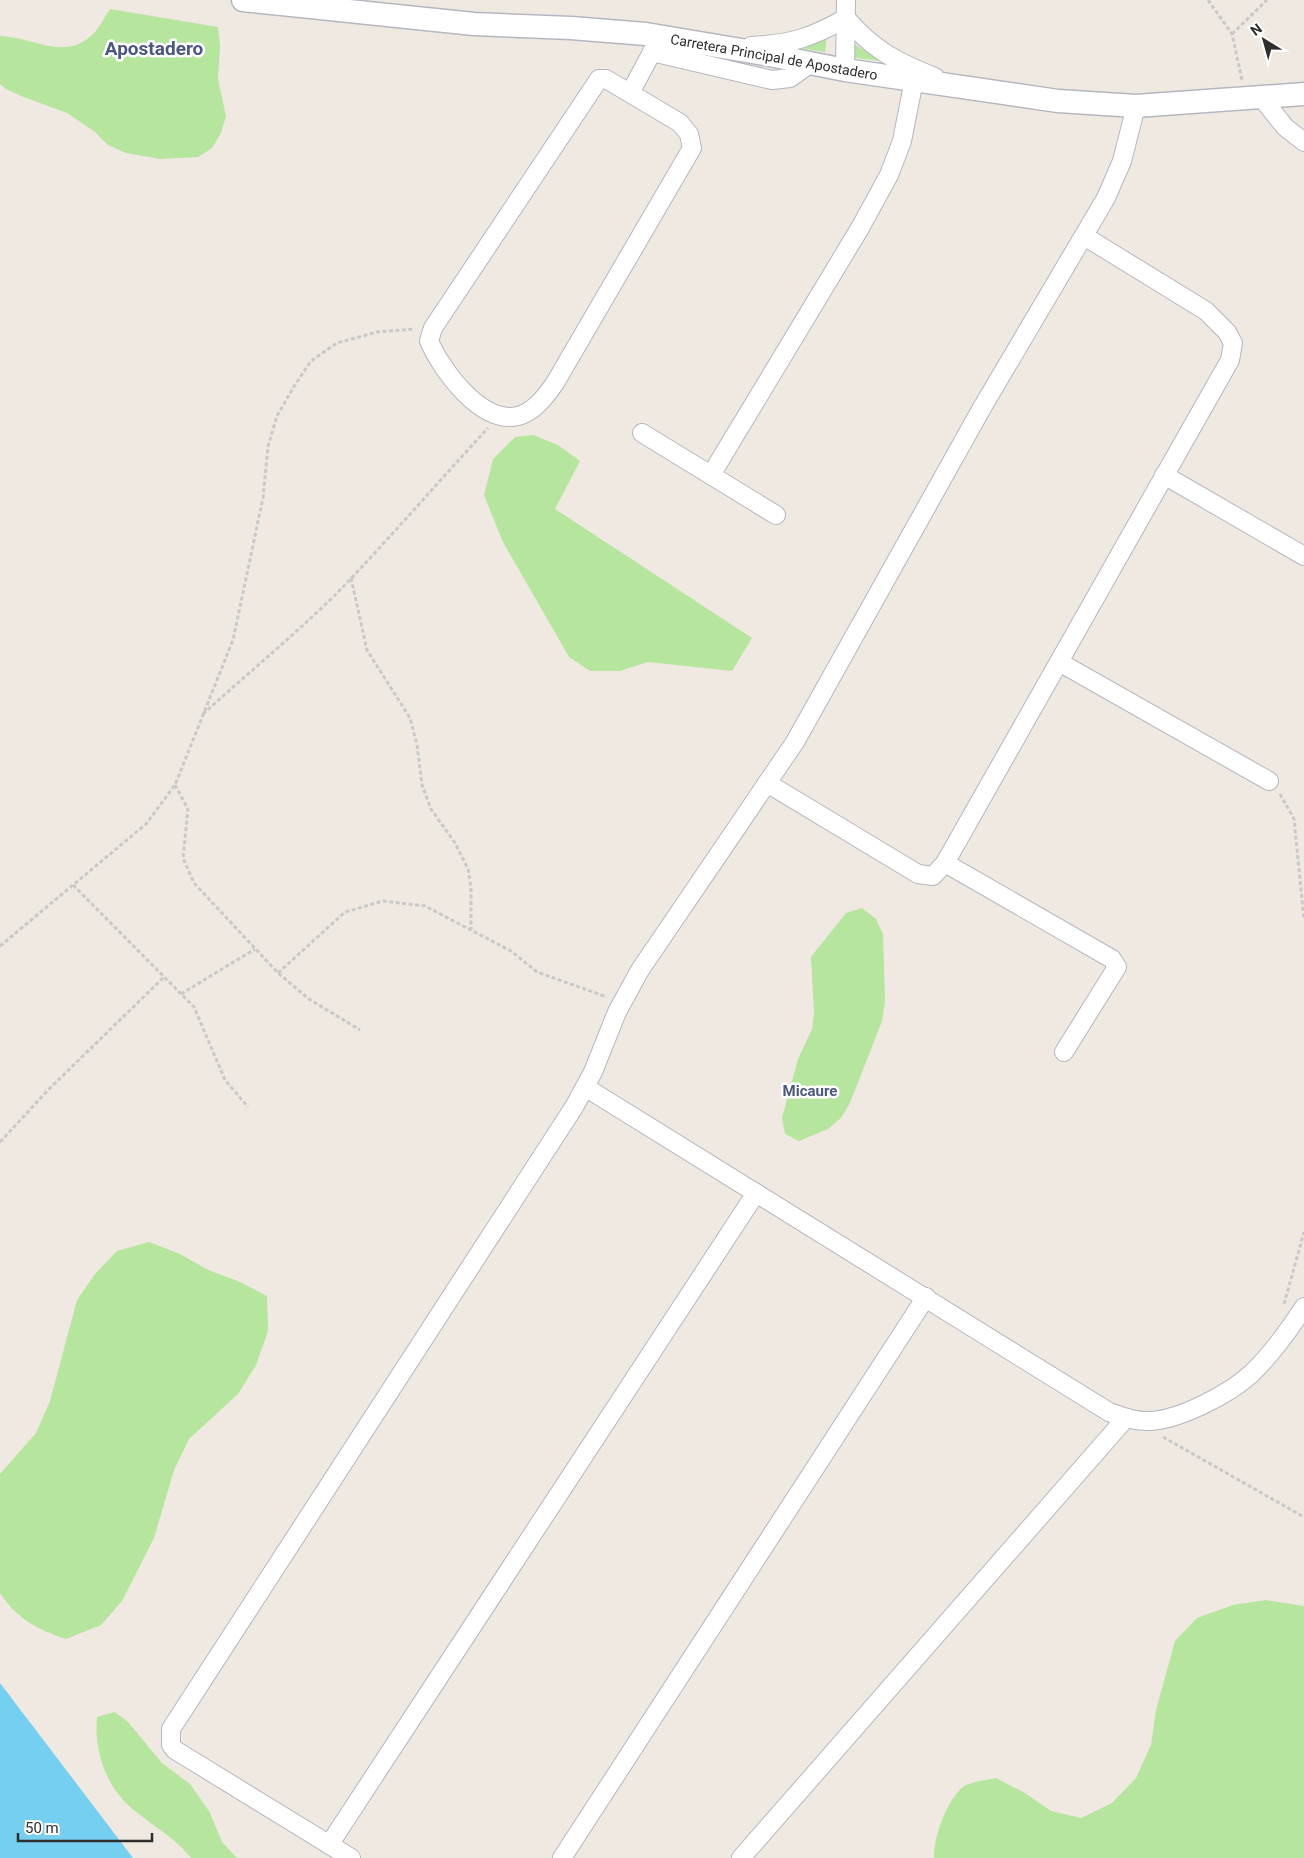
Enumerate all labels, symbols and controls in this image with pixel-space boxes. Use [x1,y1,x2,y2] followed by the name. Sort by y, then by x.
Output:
[1239,15,1289,65] north arrow
[1247,20,1265,39] text: N
[669,31,879,83] street label: Carretera Principal de Apostadero
[105,37,204,60] district label: Apostadero
[783,1082,837,1100] district label: Micaure
[18,1810,151,1842] scale bar
[25,1819,59,1837] text: 50 m

